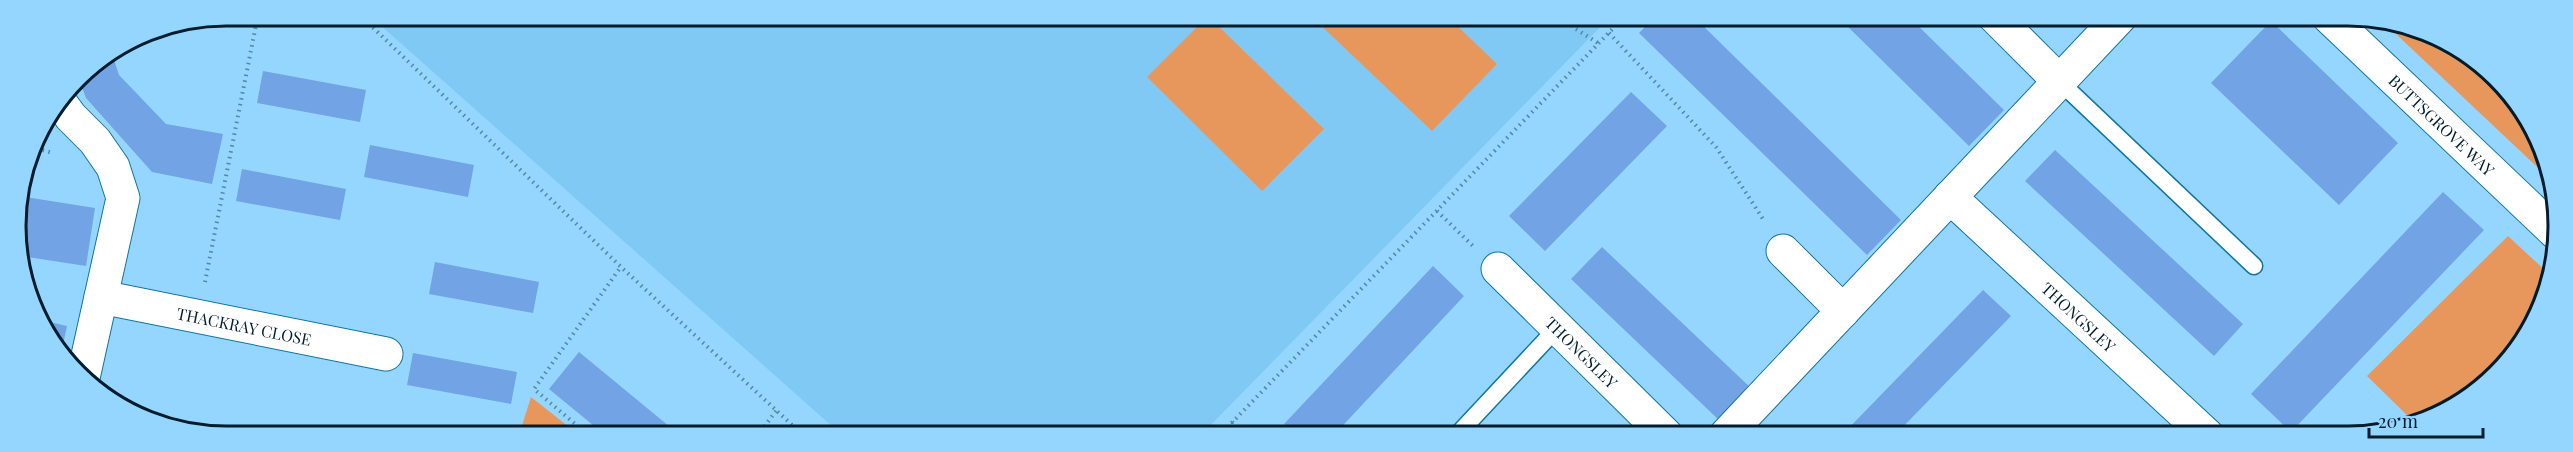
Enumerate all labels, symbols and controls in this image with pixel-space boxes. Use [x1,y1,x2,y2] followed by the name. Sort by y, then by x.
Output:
[2385,69,2500,180] street label: BUTTSGROVE WAY
[2038,277,2121,356] street label: THONGSLEY
[175,302,313,349] street label: THACKRAY CLOSE
[1541,312,1623,393] street label: THONGSLEY
[2369,401,2483,439] scale bar
[2378,409,2418,433] text: 20 m

